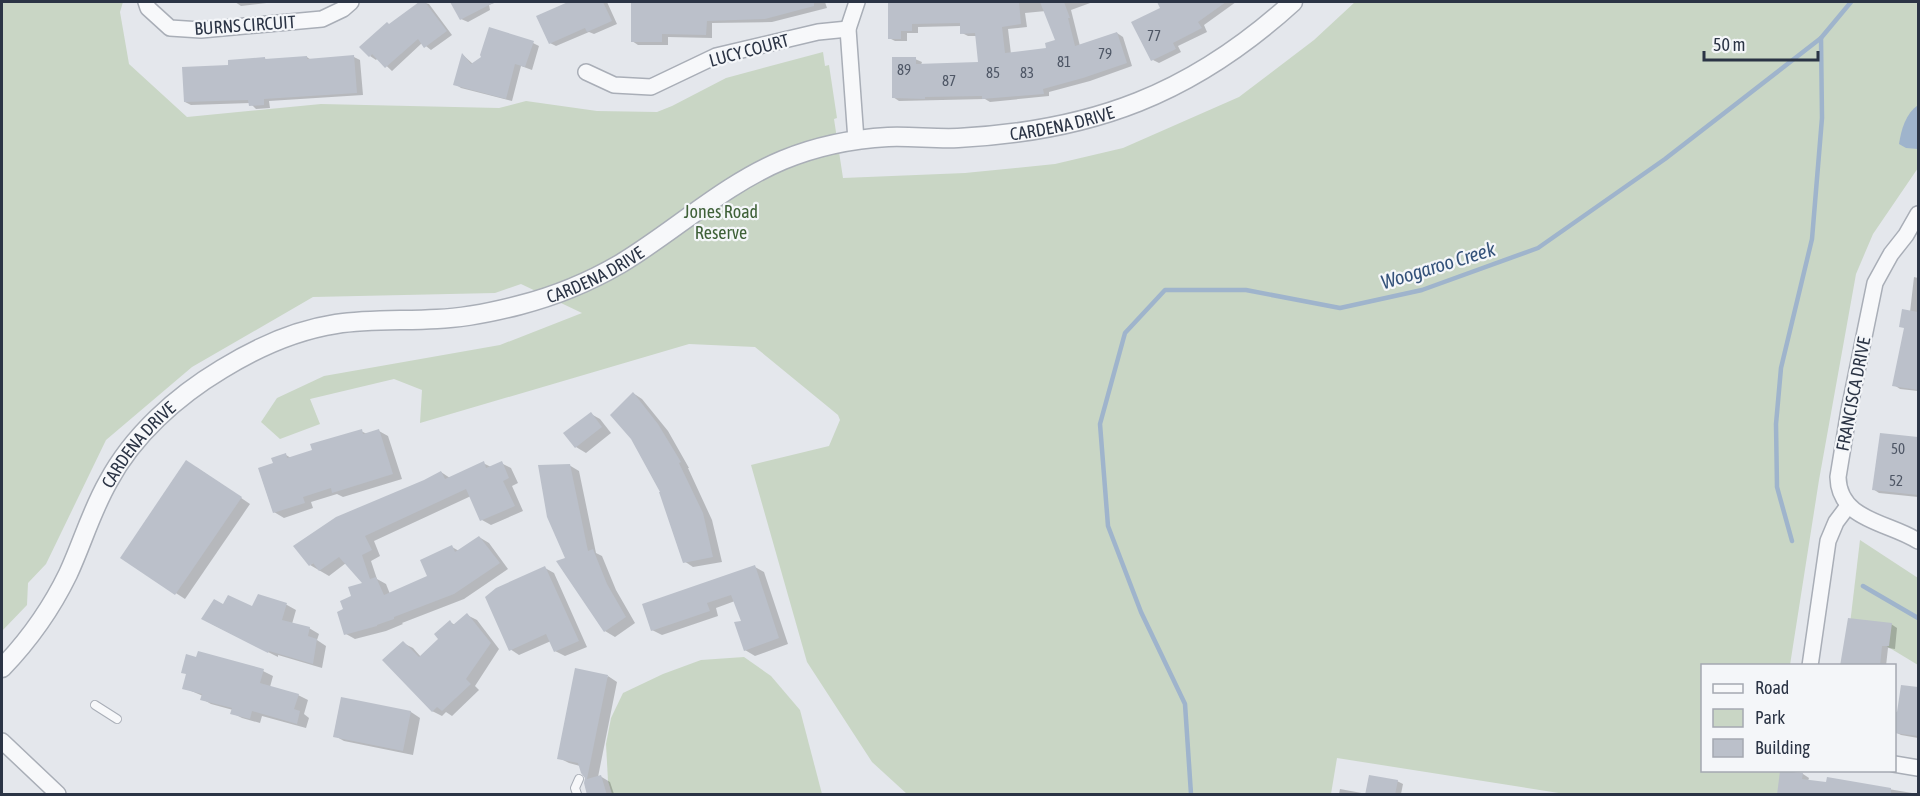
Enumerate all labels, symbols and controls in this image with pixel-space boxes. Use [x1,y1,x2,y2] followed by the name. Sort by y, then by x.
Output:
[194,11,296,39] street label: BURNS CIRCUIT
[1704,24,1818,62] scale bar
[1147,27,1161,44] house number: 77
[707,29,791,71] street label: LUCY COURT
[1713,34,1745,55] text: 50 m
[1098,45,1112,62] house number: 79
[1057,53,1071,70] house number: 81
[897,61,911,78] house number: 89
[986,64,1000,81] house number: 85
[1020,64,1034,81] house number: 83
[942,72,956,89] house number: 87
[1009,101,1117,144] street label: CARDENA DRIVE
[684,201,758,243] park label: Jones Road Reserve
[1378,237,1498,293] water label: Woogaroo Creek
[544,241,648,307] street label: CARDENA DRIVE
[1832,335,1874,453] street label: FRANCISCA DRIVE
[97,396,179,491] street label: CARDENA DRIVE
[1891,440,1905,457] house number: 50
[1889,472,1903,489] house number: 52
[1701,664,1896,772] legend
[1755,677,1789,698] text: Road
[1755,707,1785,728] text: Park
[1755,737,1810,758] text: Building

